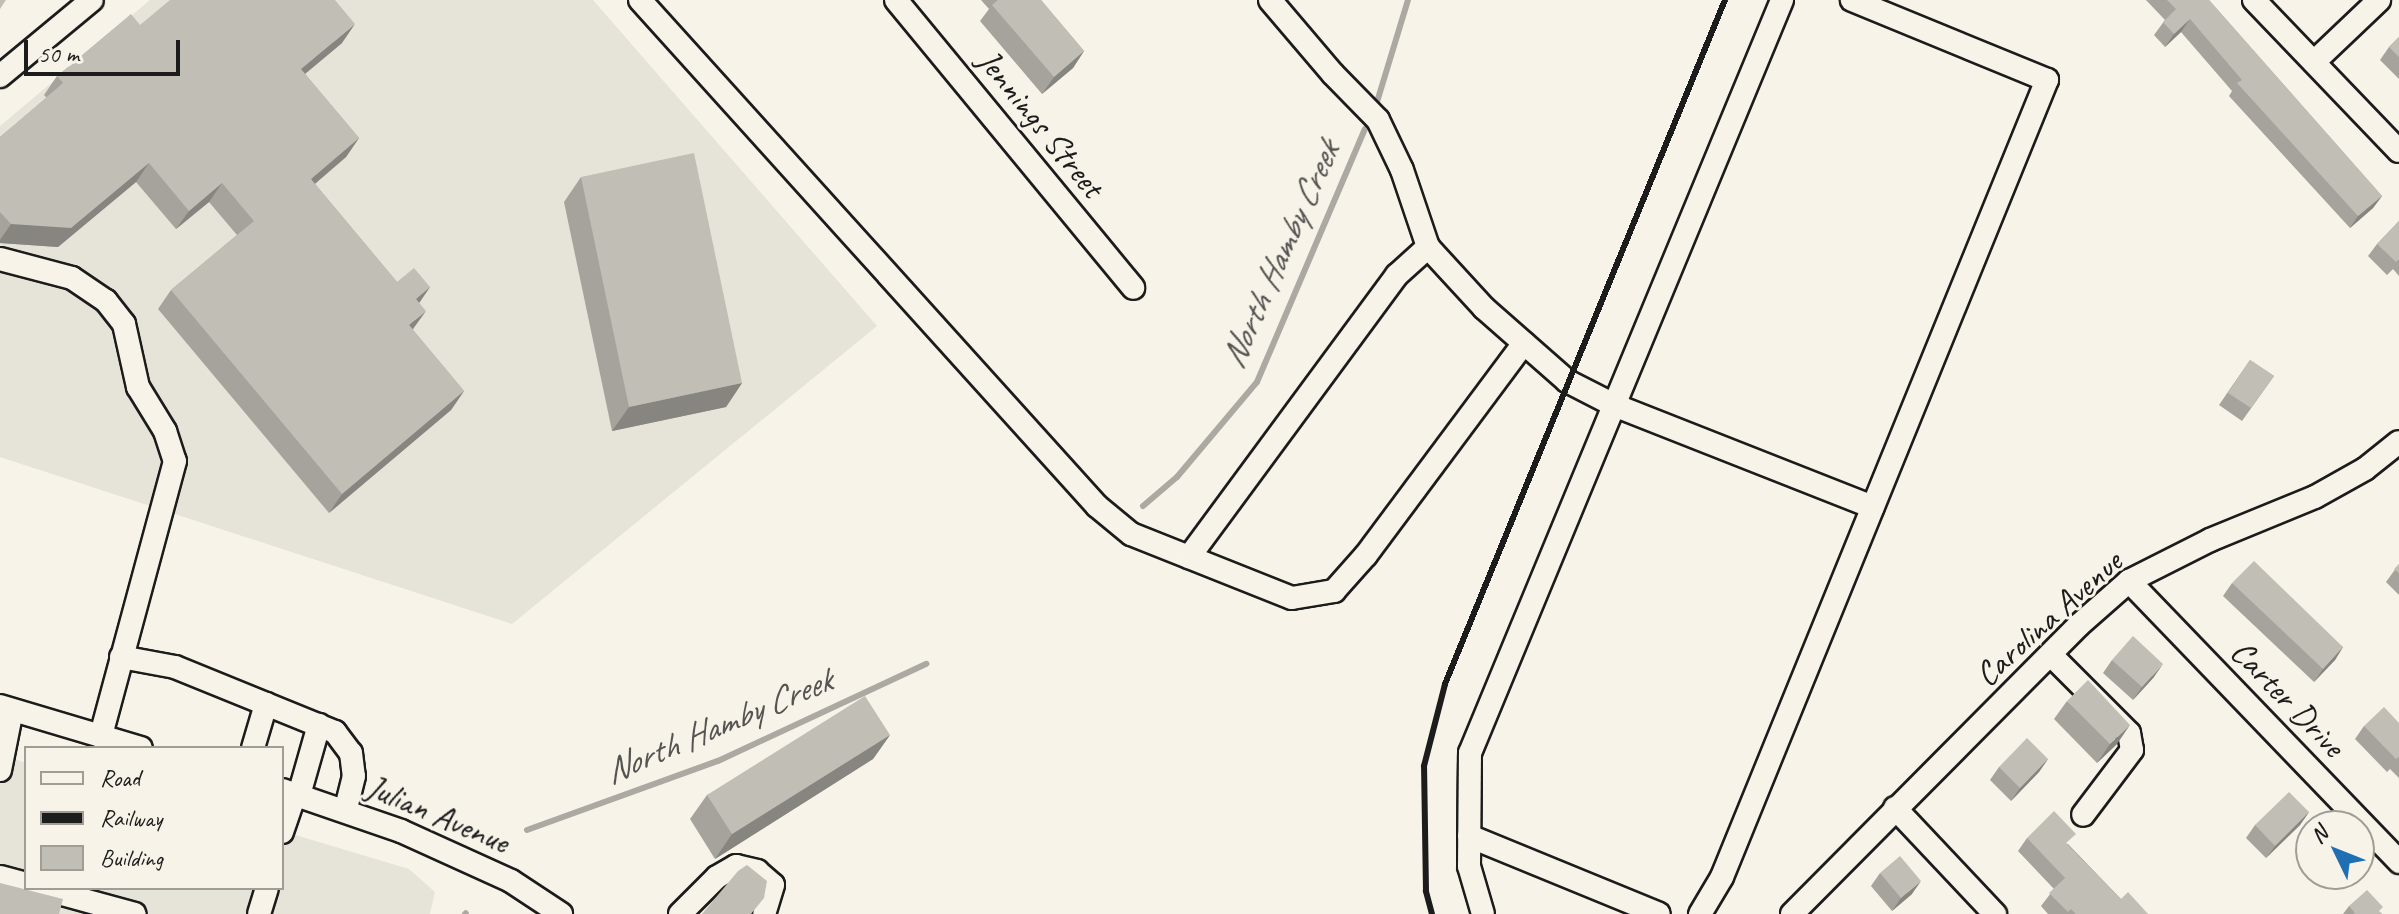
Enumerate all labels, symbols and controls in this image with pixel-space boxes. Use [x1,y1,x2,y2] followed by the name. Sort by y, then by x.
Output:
[28,24,184,74] scale bar
[38,39,79,69] text: 50 m
[969,40,1113,206] street label: Jennings Street
[1211,135,1349,375] water label: North Hamby Creek
[1966,541,2130,695] street label: Carolina Avenue
[2222,631,2354,765] street label: Carter Drive
[597,659,839,793] water label: North Hamby Creek
[24,746,284,890] legend
[100,763,140,793] text: Road
[361,766,515,862] street label: Julian Avenue
[100,803,162,833] text: Railway
[2295,810,2375,890] north arrow
[2304,820,2334,850] text: N
[100,843,163,873] text: Building

